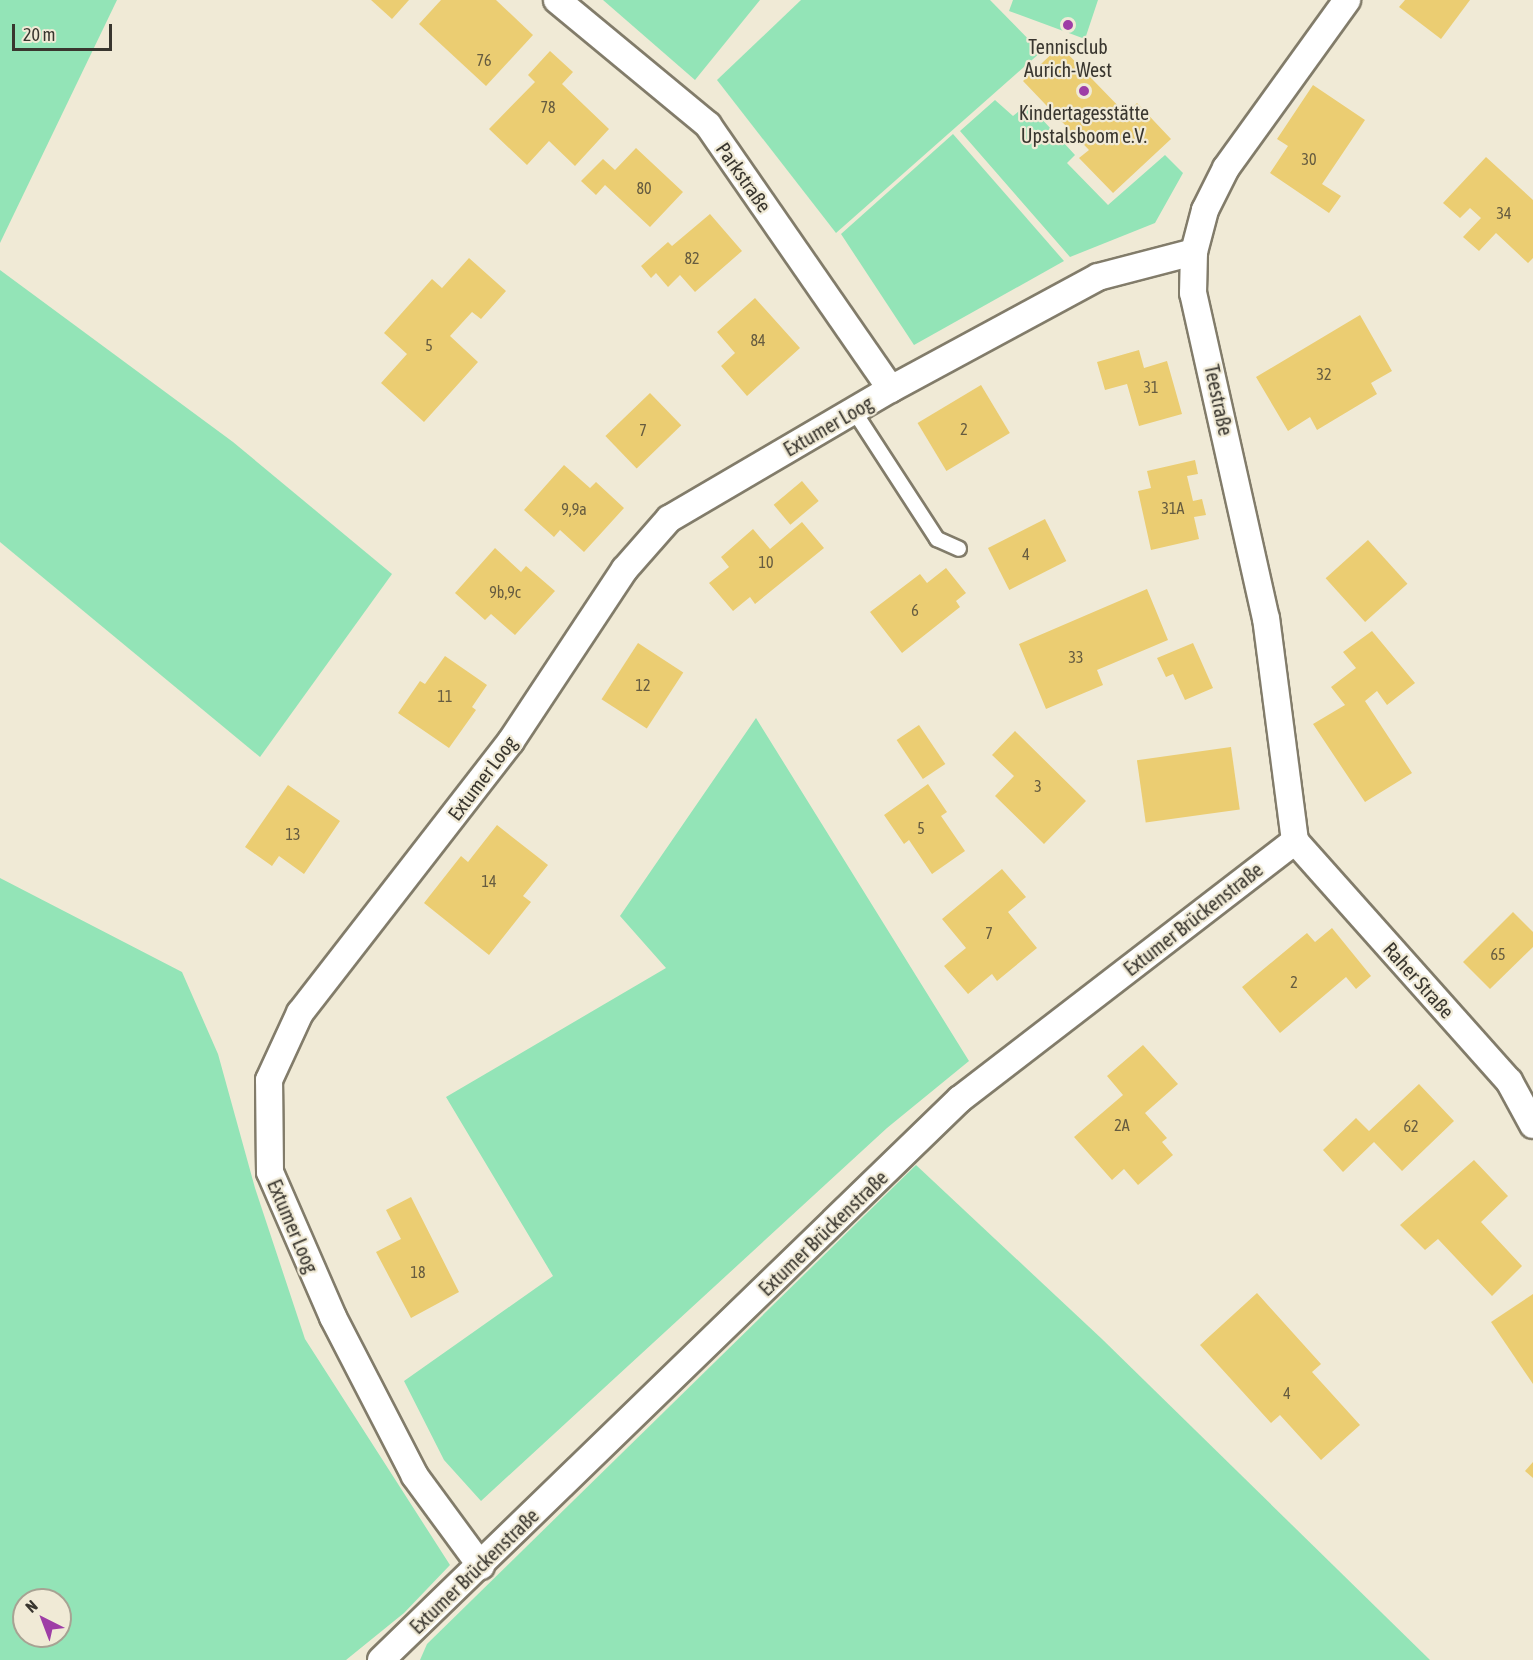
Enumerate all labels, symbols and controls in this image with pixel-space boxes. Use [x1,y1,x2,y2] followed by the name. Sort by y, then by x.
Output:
[15,12,116,50] scale bar
[1061,18,1075,32] marker: Tennisclub Aurich-West
[23,24,55,45] text: 20 m
[1024,35,1112,82] place label: Tennisclub Aurich-West
[476,50,492,70] house number: 76
[1077,84,1091,98] marker: Kindertagesstätte Upstalsboom e.V.
[540,97,556,117] house number: 78
[1019,100,1149,147] place label: Kindertagesstätte Upstalsboom e.V.
[711,138,777,216] street label: Parkstraße
[1301,149,1317,169] house number: 30
[636,178,652,198] house number: 80
[1496,203,1512,223] house number: 34
[684,248,700,268] house number: 82
[750,330,766,350] house number: 84
[425,335,433,355] house number: 5
[1200,362,1238,438] street label: Teestraße
[1316,364,1332,384] house number: 32
[1143,377,1159,397] house number: 31
[779,391,877,461] street label: Extumer Loog
[960,419,968,439] house number: 2
[639,420,647,440] house number: 7
[1162,498,1184,518] house number: 31A
[561,499,587,519] house number: 9,9a
[1022,544,1030,564] house number: 4
[758,552,774,572] house number: 10
[489,582,521,602] house number: 9b,9c
[911,600,919,620] house number: 6
[1068,647,1084,667] house number: 33
[635,675,651,695] house number: 12
[437,686,453,706] house number: 11
[443,731,521,825] street label: Extumer Loog
[1034,776,1042,796] house number: 3
[917,818,925,838] house number: 5
[285,824,301,844] house number: 13
[1119,857,1267,981] street label: Extumer Brückenstraße
[481,871,497,891] house number: 14
[985,923,993,943] house number: 7
[1379,937,1459,1023] street label: Raher Straße
[1490,944,1506,964] house number: 65
[1290,972,1298,992] house number: 2
[1114,1115,1130,1135] house number: 2A
[1403,1116,1419,1136] house number: 62
[754,1165,892,1301] street label: Extumer Brückenstraße
[263,1176,323,1276] street label: Extumer Loog
[410,1262,426,1282] house number: 18
[1283,1383,1291,1403] house number: 4
[405,1503,543,1639] street label: Extumer Brückenstraße
[12,1588,72,1648] north arrow
[22,1596,41,1616] text: N

